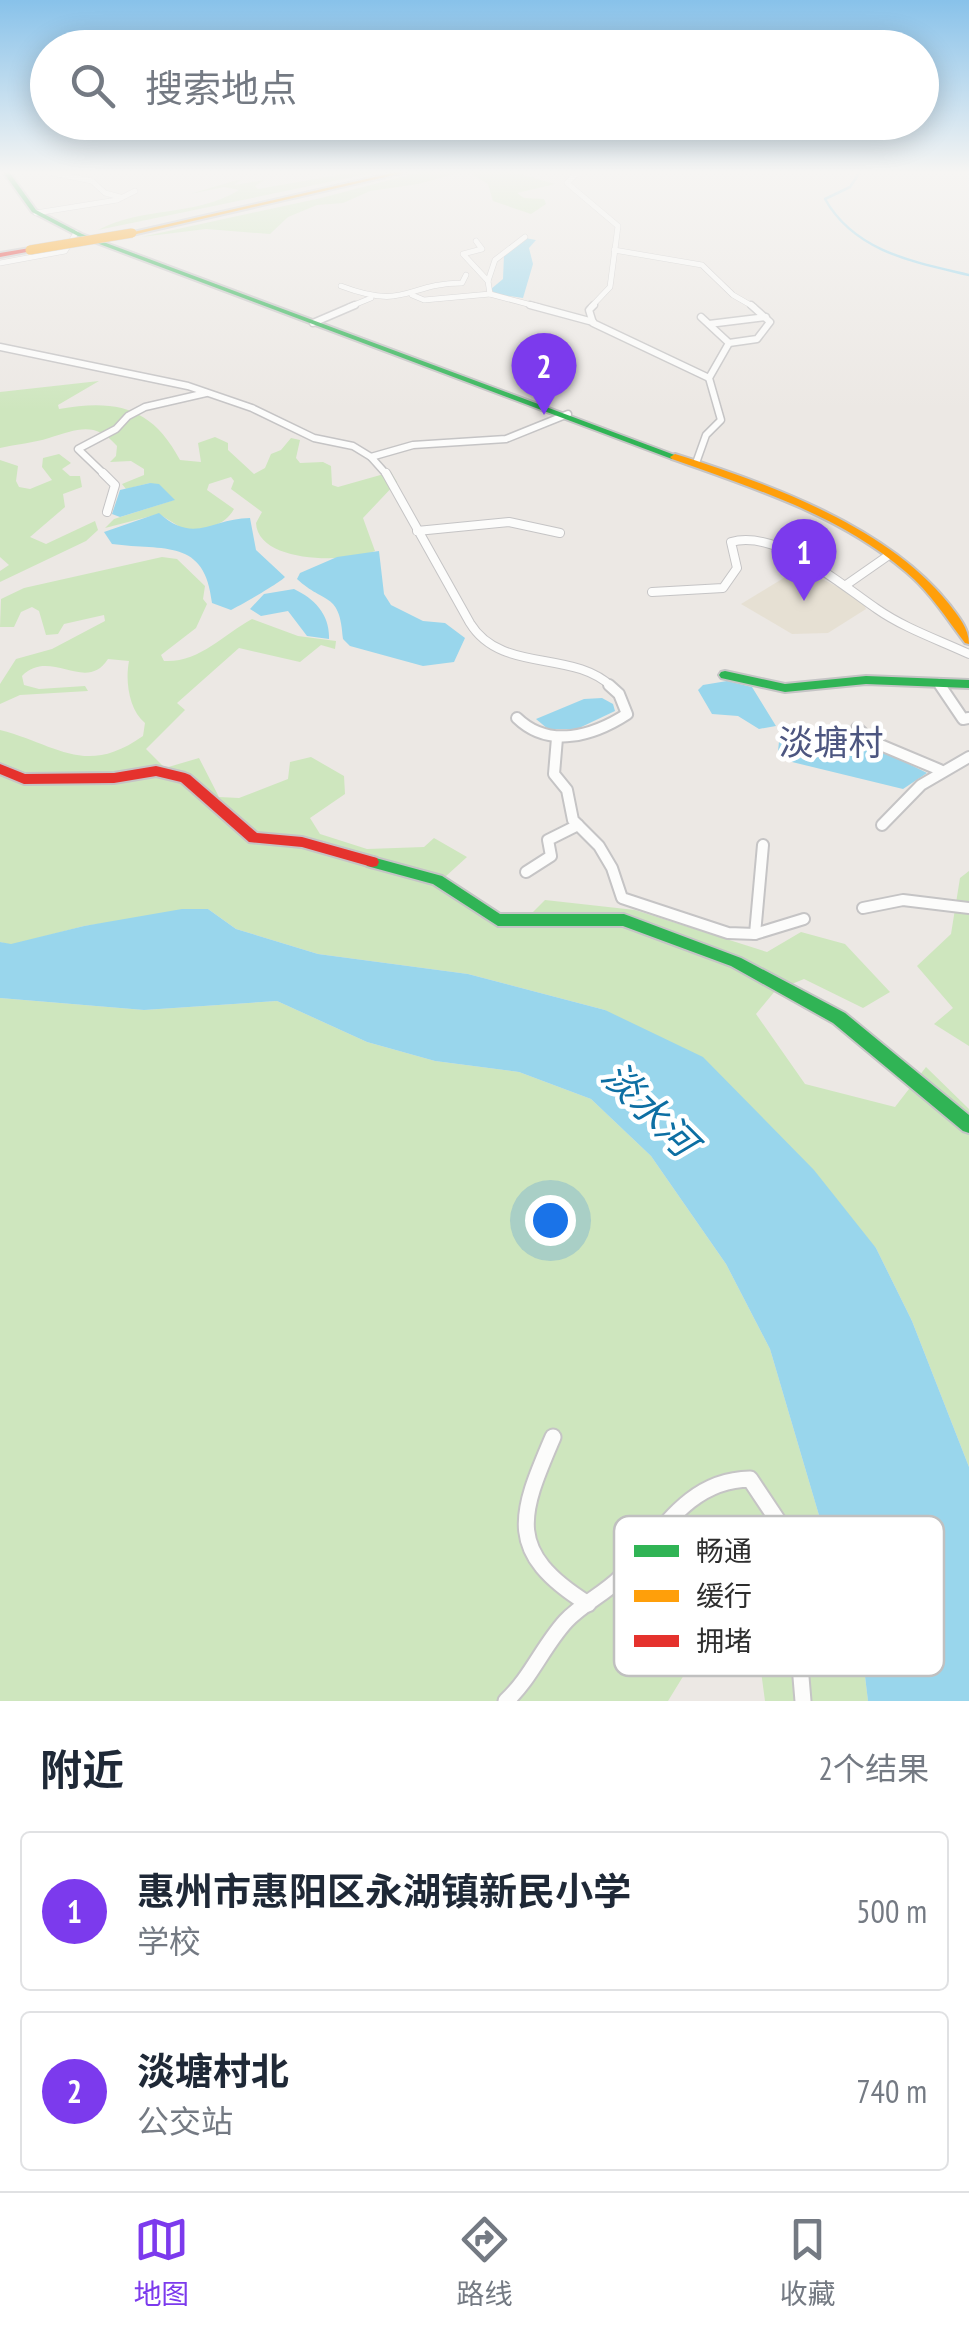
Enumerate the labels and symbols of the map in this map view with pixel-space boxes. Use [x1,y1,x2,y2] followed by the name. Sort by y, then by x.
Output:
[512,332,576,415] pin: 2
[772,518,836,601] pin: 1
[778,719,884,765] district label: 淡塘村
[592,1050,713,1171] water label: 淡水河
[525,1195,576,1246] your location
[614,1516,944,1676] legend
[696,1532,752,1569] text: 畅通
[696,1577,752,1614] text: 缓行
[696,1622,752,1659] text: 拥堵

